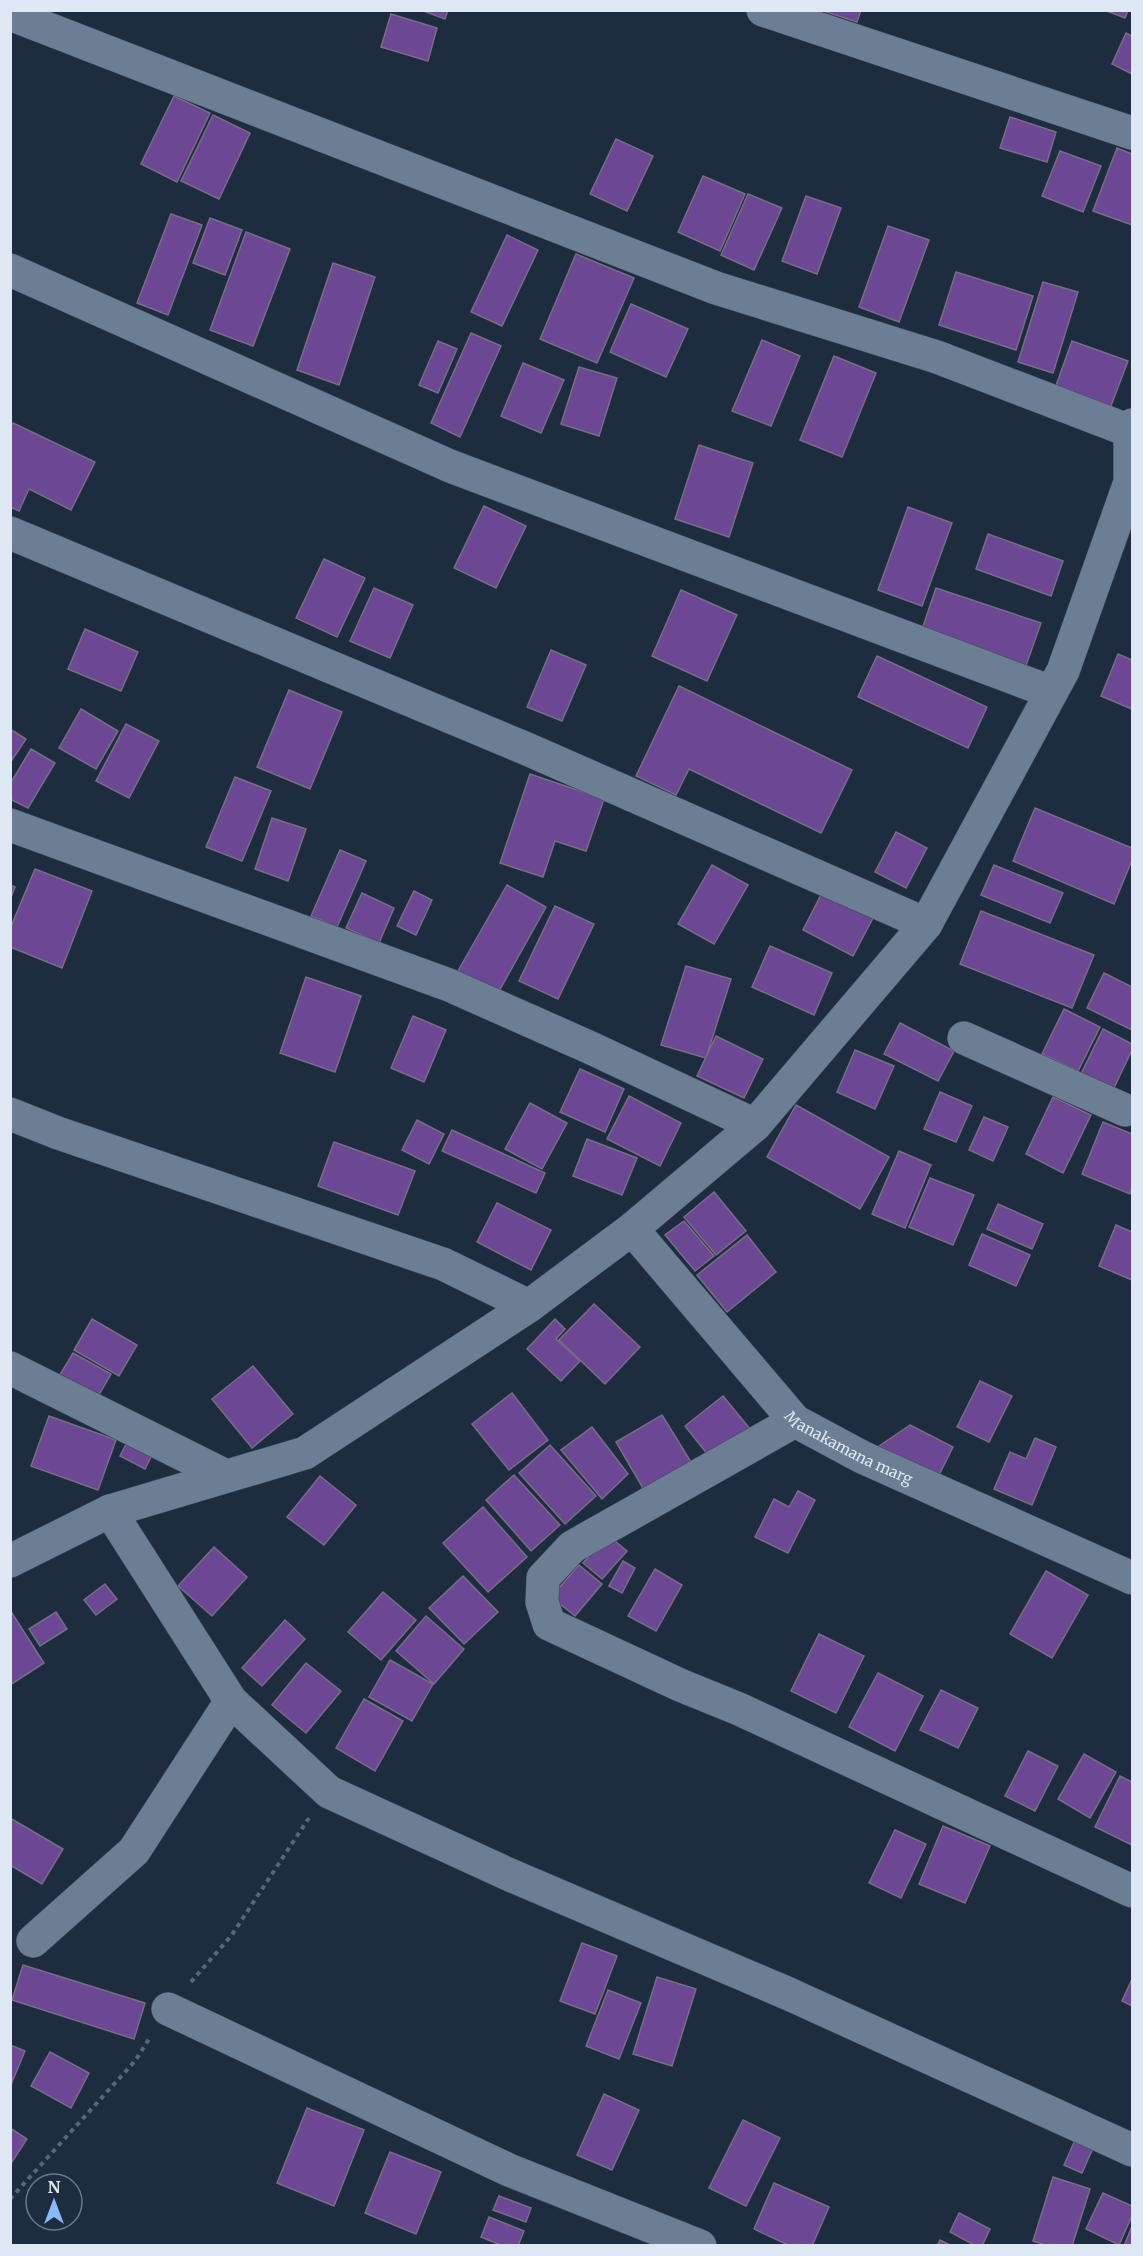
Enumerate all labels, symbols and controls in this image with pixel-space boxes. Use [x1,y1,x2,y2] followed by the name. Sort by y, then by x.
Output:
[781,1407,916,1488] street label: Manakamana marg
[24,2172,84,2232] north arrow
[48,2177,61,2197] text: N

